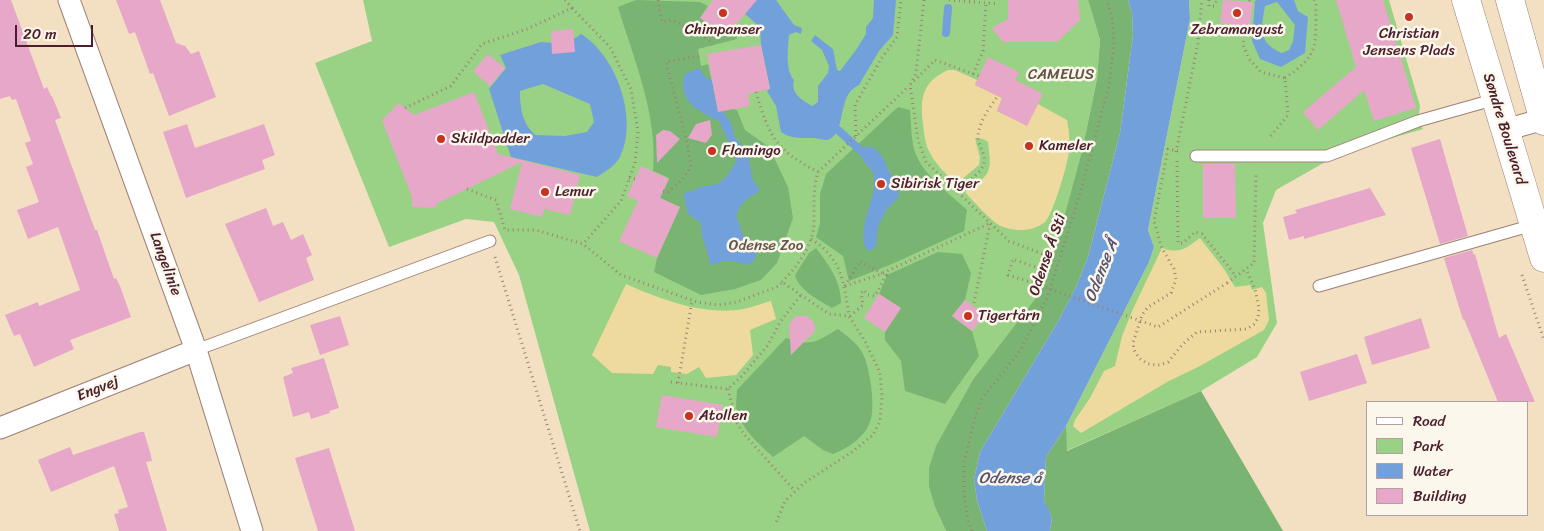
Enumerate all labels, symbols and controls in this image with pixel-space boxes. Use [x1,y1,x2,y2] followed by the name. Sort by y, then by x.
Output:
[717,7,729,19] marker: Chimpanser
[1231,7,1243,19] marker: Zebramangust
[1403,11,1415,23] marker: Christian Jensens Plads
[18,15,95,47] scale bar
[23,21,57,47] text: 20 m
[685,21,761,39] place label: Chimpanser
[1190,21,1284,39] place label: Zebramangust
[1363,25,1455,60] place label: Christian Jensens Plads
[1028,66,1094,84] park label: CAMELUS
[1478,71,1530,187] street label: Søndre Boulevard
[451,130,529,148] place label: Skildpadder
[435,133,447,145] marker: Skildpadder
[1039,137,1093,155] place label: Kameler
[1023,140,1035,152] marker: Kameler
[722,142,781,160] place label: Flamingo
[706,145,718,157] marker: Flamingo
[891,175,979,193] place label: Sibirisk Tiger
[875,178,887,190] marker: Sibirisk Tiger
[555,183,595,201] place label: Lemur
[539,186,551,198] marker: Lemur
[1026,212,1070,298] street label: Odense Å Sti
[145,230,185,298] street label: Langelinie
[729,237,803,255] park label: Odense Zoo
[1081,237,1123,305] water label: Odense Å
[978,307,1040,325] place label: Tigertårn
[962,310,974,322] marker: Tigertårn
[74,372,122,406] street label: Engvej
[1366,401,1529,516] legend
[699,407,747,425] place label: Atollen
[1413,408,1445,434] text: Road
[683,410,695,422] marker: Atollen
[1413,433,1444,459] text: Park
[1413,458,1453,484] text: Water
[979,469,1041,489] water label: Odense å
[1413,483,1467,509] text: Building

